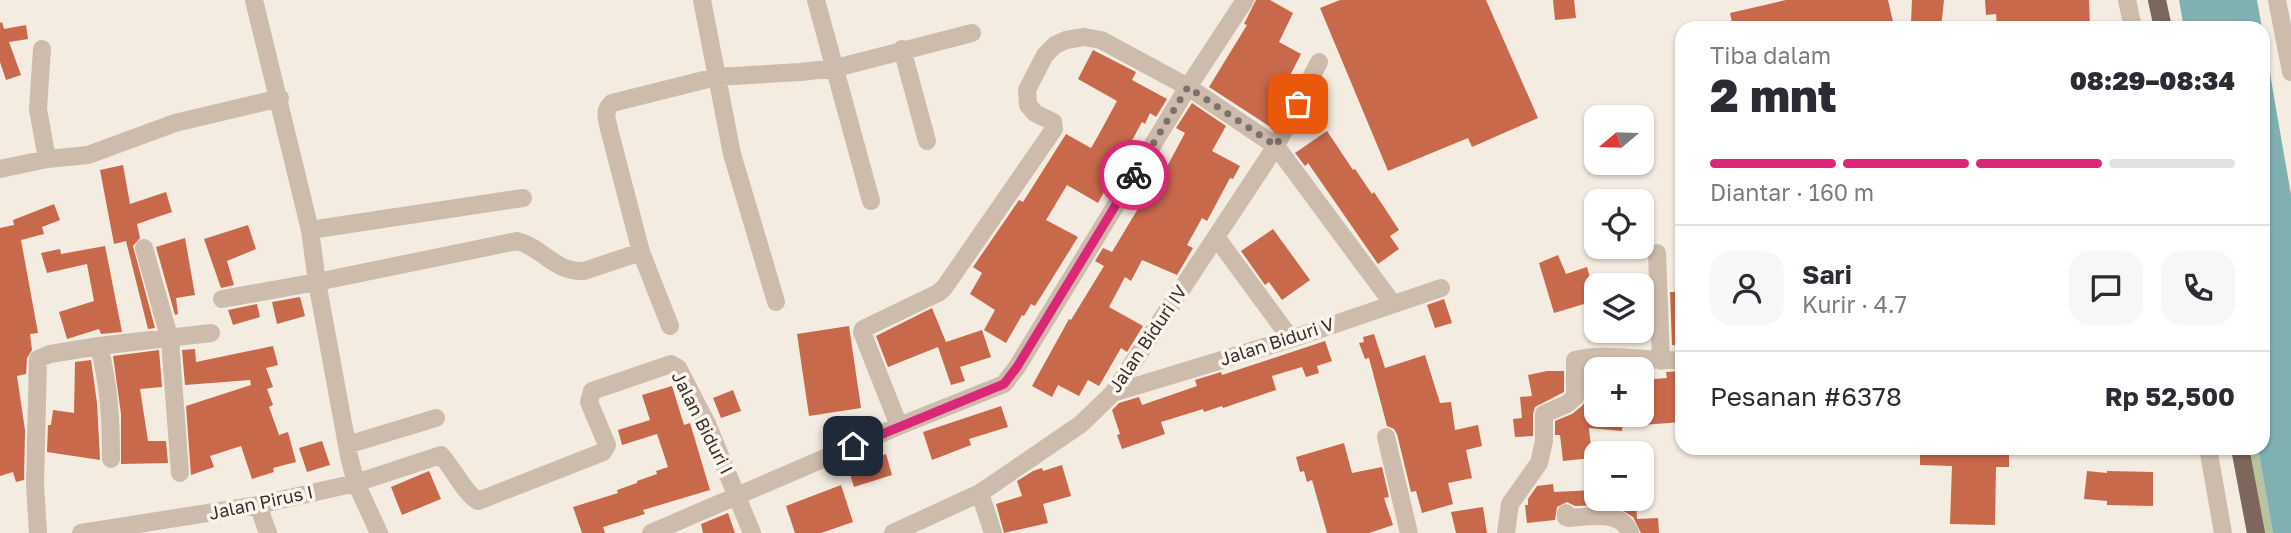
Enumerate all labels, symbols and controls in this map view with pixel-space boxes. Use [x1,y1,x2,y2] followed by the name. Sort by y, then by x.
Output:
[1710,41,1831,69] text: Tiba dalam
[2070,65,2235,96] text: 08:29–08:34
[1710,67,1837,122] text: 2 mnt
[1268,74,1328,134] pin
[1279,85,1317,123] icon: bag
[1584,105,1654,175] north arrow
[1584,105,1654,511] map controls
[1099,140,1169,210] courier
[1115,156,1153,194] icon: bike
[1710,178,1874,206] text: Diantar · 160 m
[1584,189,1654,259] button: locate
[1710,251,1784,325] button: person
[2069,251,2143,325] button: chat
[2161,251,2235,325] button: phone
[1802,259,1852,290] text: Sari
[1584,273,1654,343] button: layers
[1103,281,1191,396] street label: Jalan Biduri IV
[1802,290,1907,318] text: Kurir · 4.7
[1217,312,1337,370] street label: Jalan Biduri V
[1584,357,1654,427] button: +
[668,367,738,478] street label: Jalan Biduri I
[1710,381,1902,412] text: Pesanan #6378
[2105,381,2235,412] text: Rp 52,500
[823,416,883,476] pin
[834,427,872,465] icon: home
[1584,441,1654,511] button: −
[207,480,315,524] street label: Jalan Pirus I

